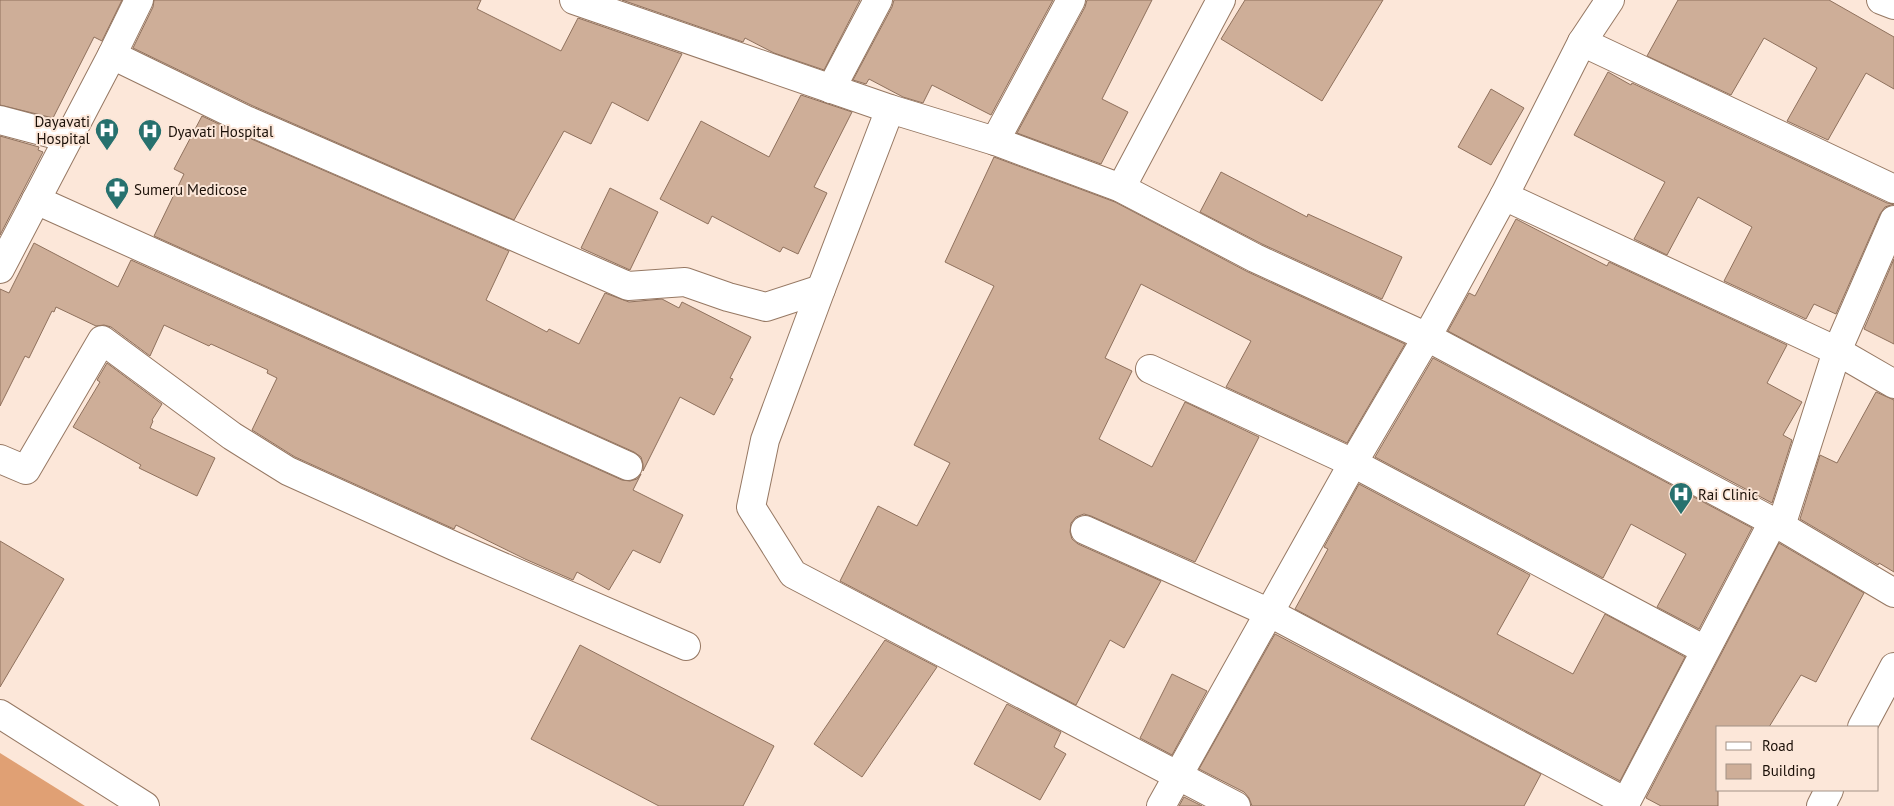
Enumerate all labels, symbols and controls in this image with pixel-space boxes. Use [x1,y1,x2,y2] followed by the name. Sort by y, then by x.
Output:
[35,112,91,148] place label: Dayavati Hospital
[94,117,120,151] hospital icon: Dayavati Hospital
[137,118,163,152] hospital icon: Dyavati Hospital
[168,122,274,141] place label: Dyavati Hospital
[104,176,130,210] pharmacy icon: Sumeru Medicose
[134,180,247,199] place label: Sumeru Medicose
[1668,481,1694,515] hospital icon: Rai Clinic
[1698,485,1758,504] place label: Rai Clinic
[1716,726,1879,791] legend
[1762,736,1794,755] text: Road
[1762,761,1816,780] text: Building

